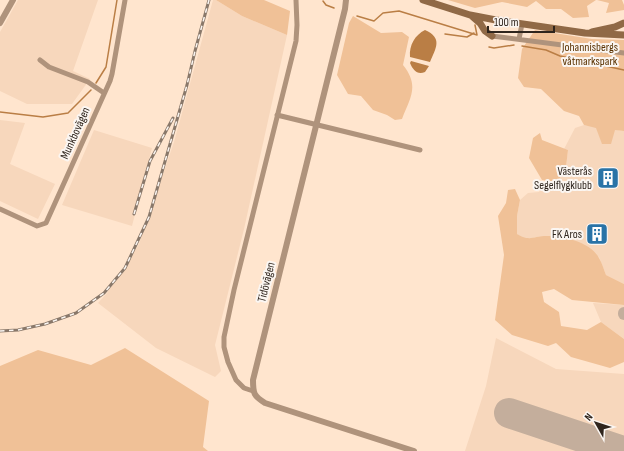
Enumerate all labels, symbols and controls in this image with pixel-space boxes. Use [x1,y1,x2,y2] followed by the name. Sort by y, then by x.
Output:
[488,8,554,34] scale bar
[494,15,519,30] text: 100 m
[561,40,618,69] park label: Johannisbergs våtmarkspark
[57,105,94,162] street label: Munkbovägen
[534,164,592,193] place label: Västerås Segelflygklubb
[595,165,621,191] building icon: Västerås Segelflygklubb
[584,221,610,247] building icon: FK Aros
[552,227,582,242] place label: FK Aros
[254,261,279,304] street label: Tidövägen
[576,403,616,443] north arrow
[582,411,596,423] text: N

